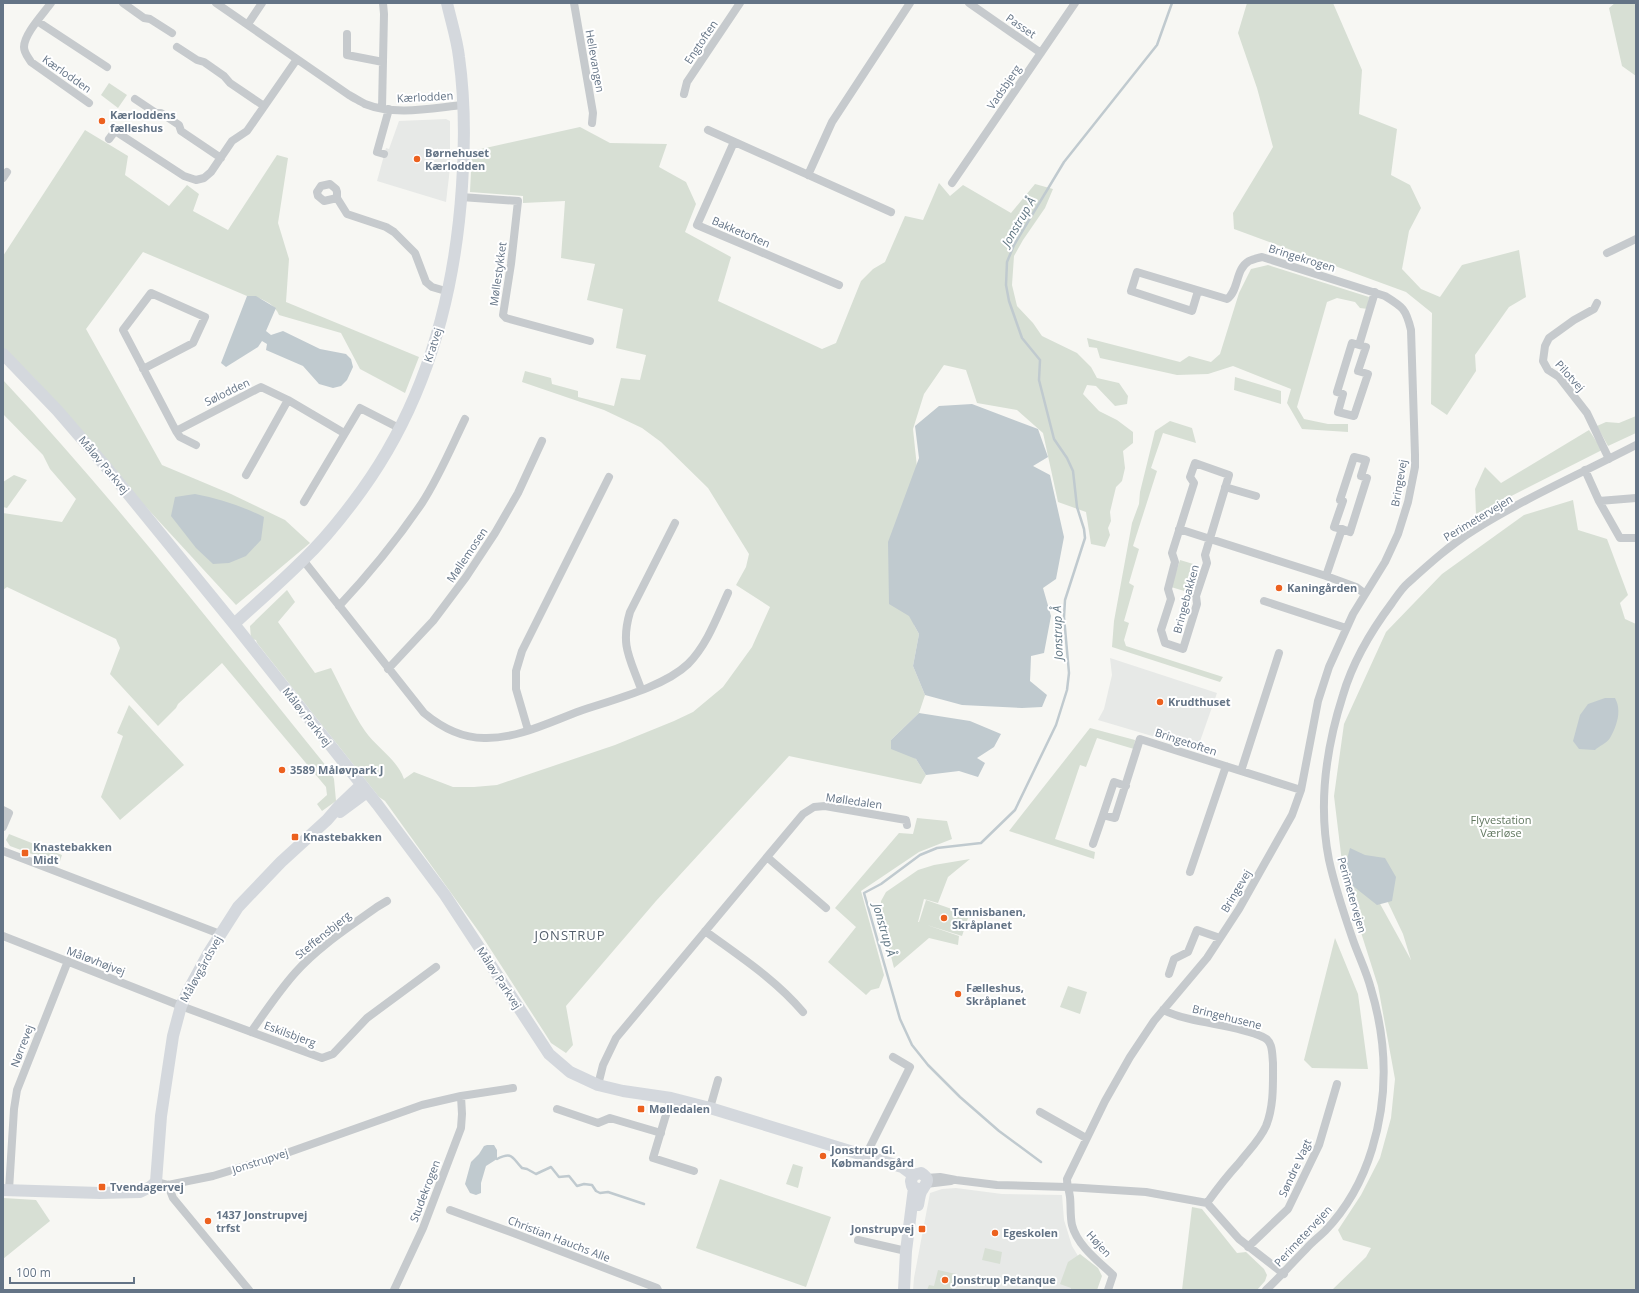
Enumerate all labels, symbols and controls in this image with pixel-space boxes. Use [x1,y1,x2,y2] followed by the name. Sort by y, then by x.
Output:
[1003,10,1039,41] street label: Passet
[680,17,721,67] street label: Engtoften
[583,28,608,93] street label: Hellevangen
[40,51,95,96] street label: Kærlodden
[983,61,1024,112] street label: Vadsbjerg
[396,88,454,105] street label: Kærlodden
[110,107,176,135] place label: Kærloddens fælleshus
[97,116,107,126] marker: Kærloddens fælleshus
[425,145,489,173] place label: Børnehuset Kærlodden
[412,154,422,164] marker: Børnehuset Kærlodden
[997,194,1040,251] water label: Jonstrup Å
[710,213,773,251] street label: Bakketoften
[1267,240,1337,275] street label: Bringekrogen
[486,241,509,307] street label: Møllestykket
[420,326,445,364] street label: Kratvej
[1552,357,1588,394] street label: Pilotvej
[202,374,252,409] street label: Sølodden
[76,433,133,497] street label: Måløv Parkvej
[1387,458,1410,508] street label: Bringevej
[1440,491,1515,544] street label: Perimetervejen
[443,524,490,585] street label: Møllemosen
[1169,563,1202,635] street label: Bringebakken
[1287,580,1357,595] place label: Kaningården
[1274,583,1284,593] marker: Kaningården
[1048,605,1067,663] water label: Jonstrup Å
[280,684,335,749] street label: Måløv Parkvej
[1168,694,1231,709] place label: Krudthuset
[1155,697,1165,707] marker: Krudthuset
[1153,724,1219,759] street label: Bringetoften
[290,762,383,777] place label: 3589 Måløvpark J
[277,765,287,775] marker: 3589 Måløvpark J
[825,789,883,812] street label: Mølledalen
[1471,812,1531,840] park label: Flyvestation Værløse
[303,829,382,844] place label: Knastebakken
[290,832,300,842] marker: Knastebakken
[33,839,112,867] place label: Knastebakken Midt
[20,848,30,858] marker: Knastebakken Midt
[1334,855,1370,935] street label: Perimetervejen
[1217,866,1254,915] street label: Bringevej
[868,899,900,959] water label: Jonstrup Å
[952,904,1026,932] place label: Tennisbanen, Skråplanet
[292,907,354,962] street label: Steffensbjerg
[939,913,949,923] marker: Tennisbanen, Skråplanet
[532,926,606,944] district label: JONSTRUP
[176,933,225,1005] street label: Måløvgårdsvej
[65,943,128,979] street label: Måløvhøjvej
[474,944,525,1012] street label: Måløv Parkvej
[966,980,1026,1008] place label: Fælleshus, Skråplanet
[953,989,963,999] marker: Fælleshus, Skråplanet
[1191,1001,1263,1032] street label: Bringehusene
[262,1017,318,1050] street label: Eskilsbjerg
[7,1022,37,1069] street label: Nørrevej
[649,1101,710,1116] place label: Mølledalen
[636,1104,646,1114] marker: Mølledalen
[1275,1136,1315,1199] street label: Søndre Vagt
[830,1142,914,1170] place label: Jonstrup Gl. Købmandsgård
[229,1144,290,1177] street label: Jonstrupvej
[818,1151,828,1161] marker: Jonstrup Gl. Købmandsgård
[406,1158,443,1224] street label: Studekrogen
[110,1179,184,1194] place label: Tvendagervej
[97,1182,107,1192] marker: Tvendagervej
[1270,1202,1335,1269] street label: Perimetervejen
[216,1207,307,1235] place label: 1437 Jonstrupvej trfst
[506,1212,612,1265] street label: Christian Hauchs Alle
[203,1216,213,1226] marker: 1437 Jonstrupvej trfst
[850,1221,914,1236] place label: Jonstrupvej
[917,1224,927,1234] marker: Jonstrupvej
[1003,1225,1058,1240] place label: Egeskolen
[1084,1227,1115,1260] street label: Højen
[990,1228,1000,1238] marker: Egeskolen
[10,1259,134,1285] scale bar
[16,1264,51,1281] text: 100 m
[952,1272,1056,1287] place label: Jonstrup Petanque
[940,1275,950,1285] marker: Jonstrup Petanque

